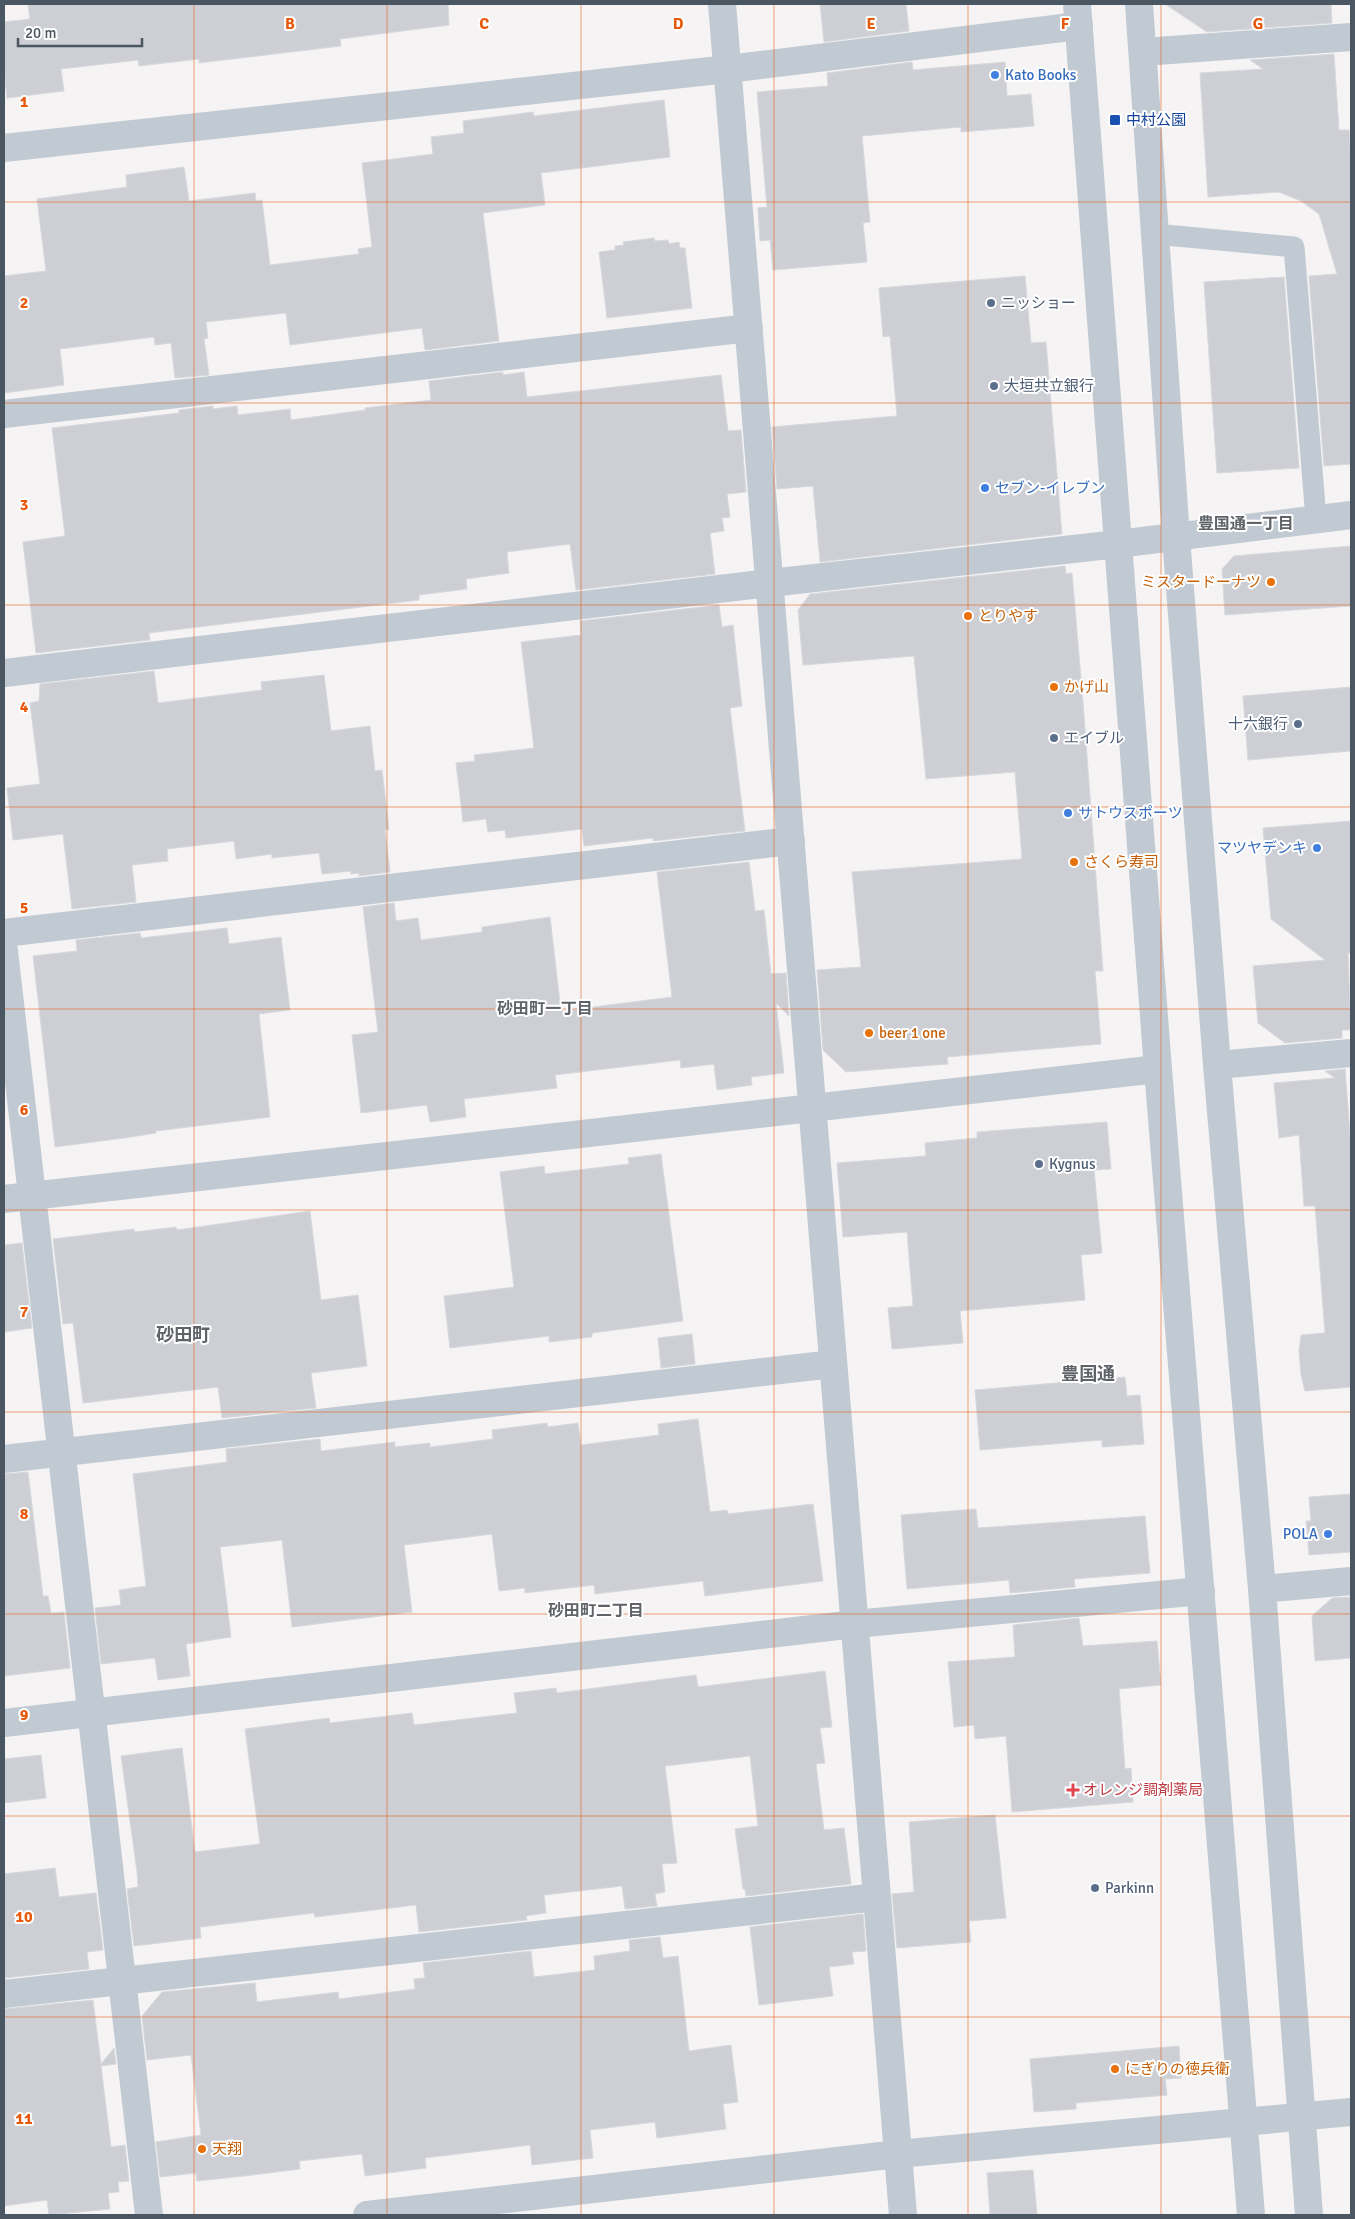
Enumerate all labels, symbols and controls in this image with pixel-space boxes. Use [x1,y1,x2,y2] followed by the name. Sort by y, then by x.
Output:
[285,14,295,34] text: B
[479,14,489,34] text: C
[673,14,684,34] text: D
[866,14,876,34] text: E
[1061,14,1070,34] text: F
[1253,14,1263,34] text: G
[18,15,141,47] scale bar
[25,24,56,42] text: 20 m
[1005,66,1077,84] place label: Kato Books
[989,69,1001,81] marker: Kato Books
[20,92,29,112] text: 1
[1126,111,1186,129] place label: 中村公園
[1108,113,1122,127] marker: 中村公園
[20,293,28,313] text: 2
[1001,294,1076,312] place label: ニッショー
[985,297,997,309] marker: ニッショー
[1004,377,1094,395] place label: 大垣共立銀行
[988,380,1000,392] marker: 大垣共立銀行
[995,479,1105,497] place label: セブン-イレブン
[979,482,991,494] marker: セブン-イレブン
[20,495,28,515] text: 3
[1198,514,1294,534] district label: 豊国通一丁目
[1141,573,1261,591] place label: ミスタードーナツ
[1265,576,1277,588] marker: ミスタードーナツ
[978,607,1038,625] place label: とりやす
[962,610,974,622] marker: とりやす
[1064,678,1109,696] place label: かげ山
[1048,681,1060,693] marker: かげ山
[20,697,29,717] text: 4
[1228,715,1288,733] place label: 十六銀行
[1292,718,1304,730] marker: 十六銀行
[1064,729,1124,747] place label: エイブル
[1048,732,1060,744] marker: エイブル
[1078,804,1183,822] place label: サトウスポーツ
[1062,807,1074,819] marker: サトウスポーツ
[1217,839,1307,857] place label: マツヤデンキ
[1311,842,1323,854] marker: マツヤデンキ
[1084,853,1159,871] place label: さくら寿司
[1068,856,1080,868] marker: さくら寿司
[20,898,28,918] text: 5
[497,999,593,1019] district label: 砂田町一丁目
[879,1024,946,1042] place label: beer 1 one
[863,1027,875,1039] marker: beer 1 one
[20,1100,29,1120] text: 6
[1049,1155,1096,1173] place label: Kygnus
[1033,1158,1045,1170] marker: Kygnus
[20,1302,29,1322] text: 7
[156,1324,210,1346] district label: 砂田町
[1061,1363,1115,1385] district label: 豊国通
[20,1504,29,1524] text: 8
[1283,1525,1318,1543] place label: POLA
[1322,1528,1334,1540] marker: POLA
[548,1601,644,1621] district label: 砂田町二丁目
[20,1705,29,1725] text: 9
[1083,1781,1203,1799] place label: オレンジ調剤薬局
[1067,1784,1079,1796] marker: オレンジ調剤薬局
[1105,1879,1154,1897] place label: Parkinn
[1089,1882,1101,1894] marker: Parkinn
[15,1907,33,1927] text: 10
[1125,2060,1230,2078] place label: にぎりの徳兵衛
[1109,2063,1121,2075] marker: にぎりの徳兵衛
[15,2109,33,2129] text: 11
[212,2140,242,2158] place label: 天翔
[196,2143,208,2155] marker: 天翔

